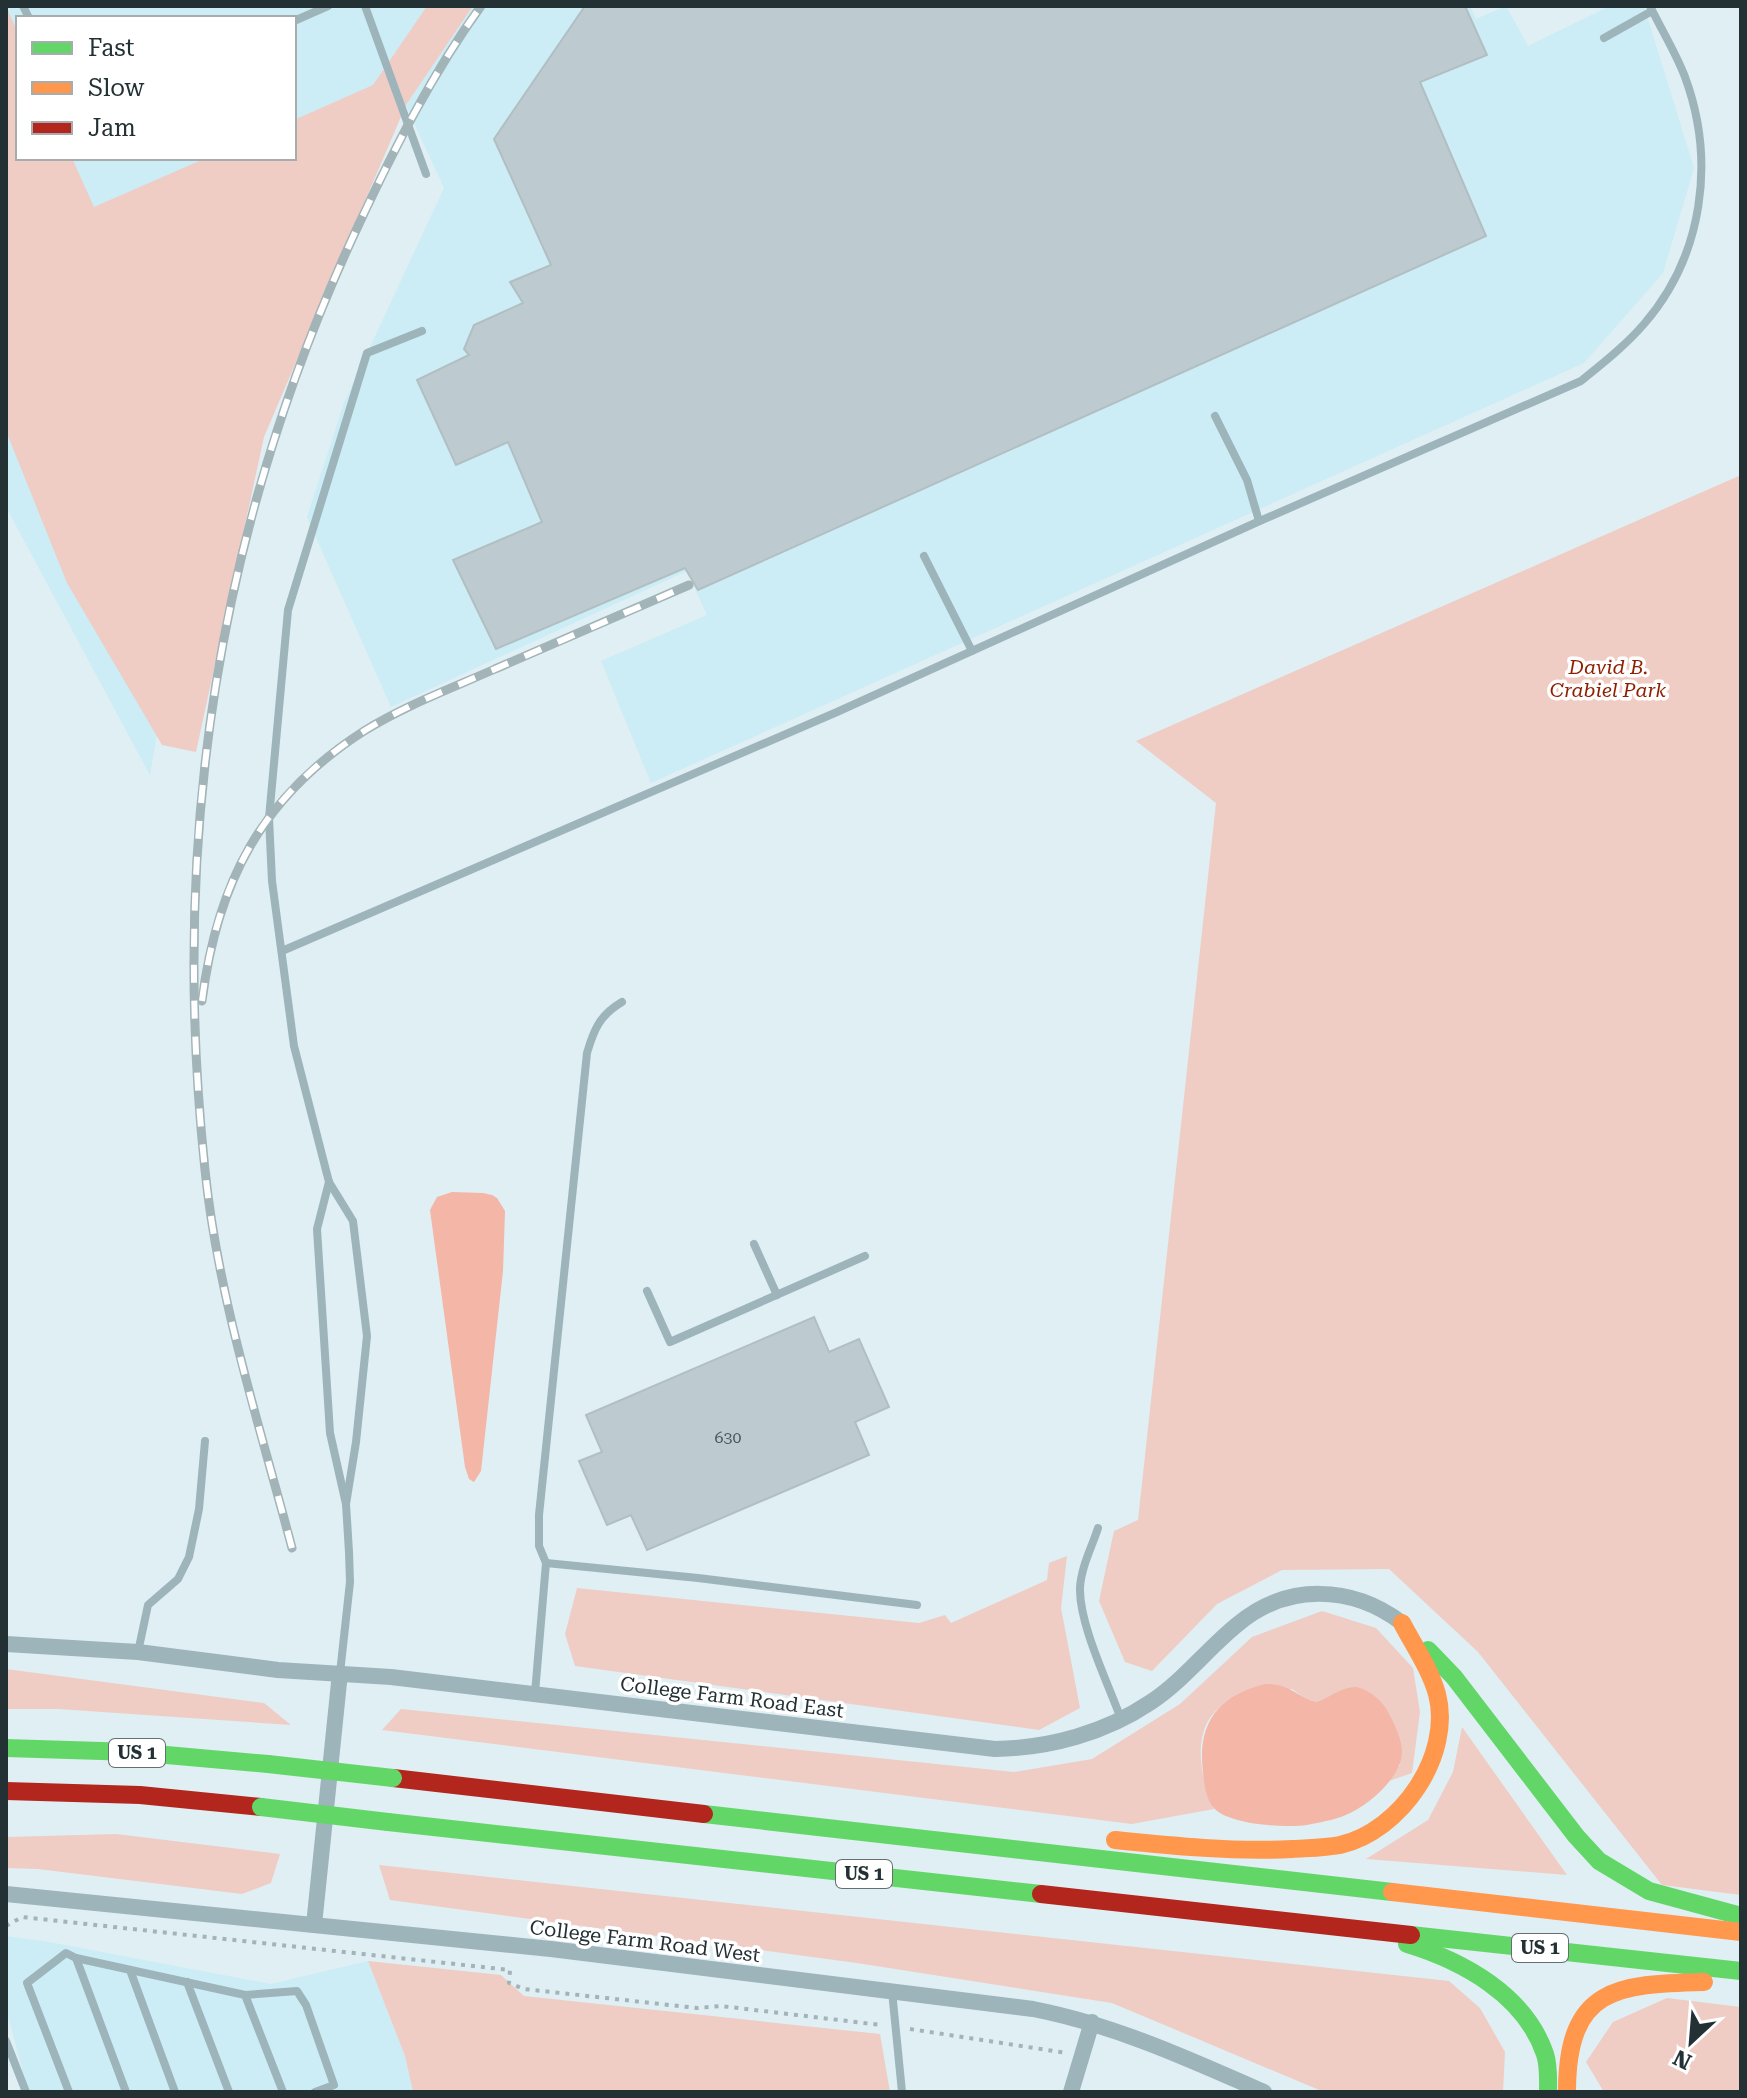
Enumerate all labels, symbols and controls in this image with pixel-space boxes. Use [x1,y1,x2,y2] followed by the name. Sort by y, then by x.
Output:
[16,16,296,160] legend
[88,34,135,62] text: Fast
[88,74,145,102] text: Slow
[88,114,136,142] text: Jam
[1550,655,1666,702] park label: David B. Crabiel Park
[715,1428,741,1447] house number: 630
[619,1671,846,1723] street label: College Farm Road East
[109,1739,165,1767] road number: US 1
[836,1860,892,1888] road number: US 1
[528,1915,762,1967] street label: College Farm Road West
[1512,1934,1568,1962] road number: US 1
[1651,2002,1731,2082] north arrow
[1669,2045,1696,2074] text: N

